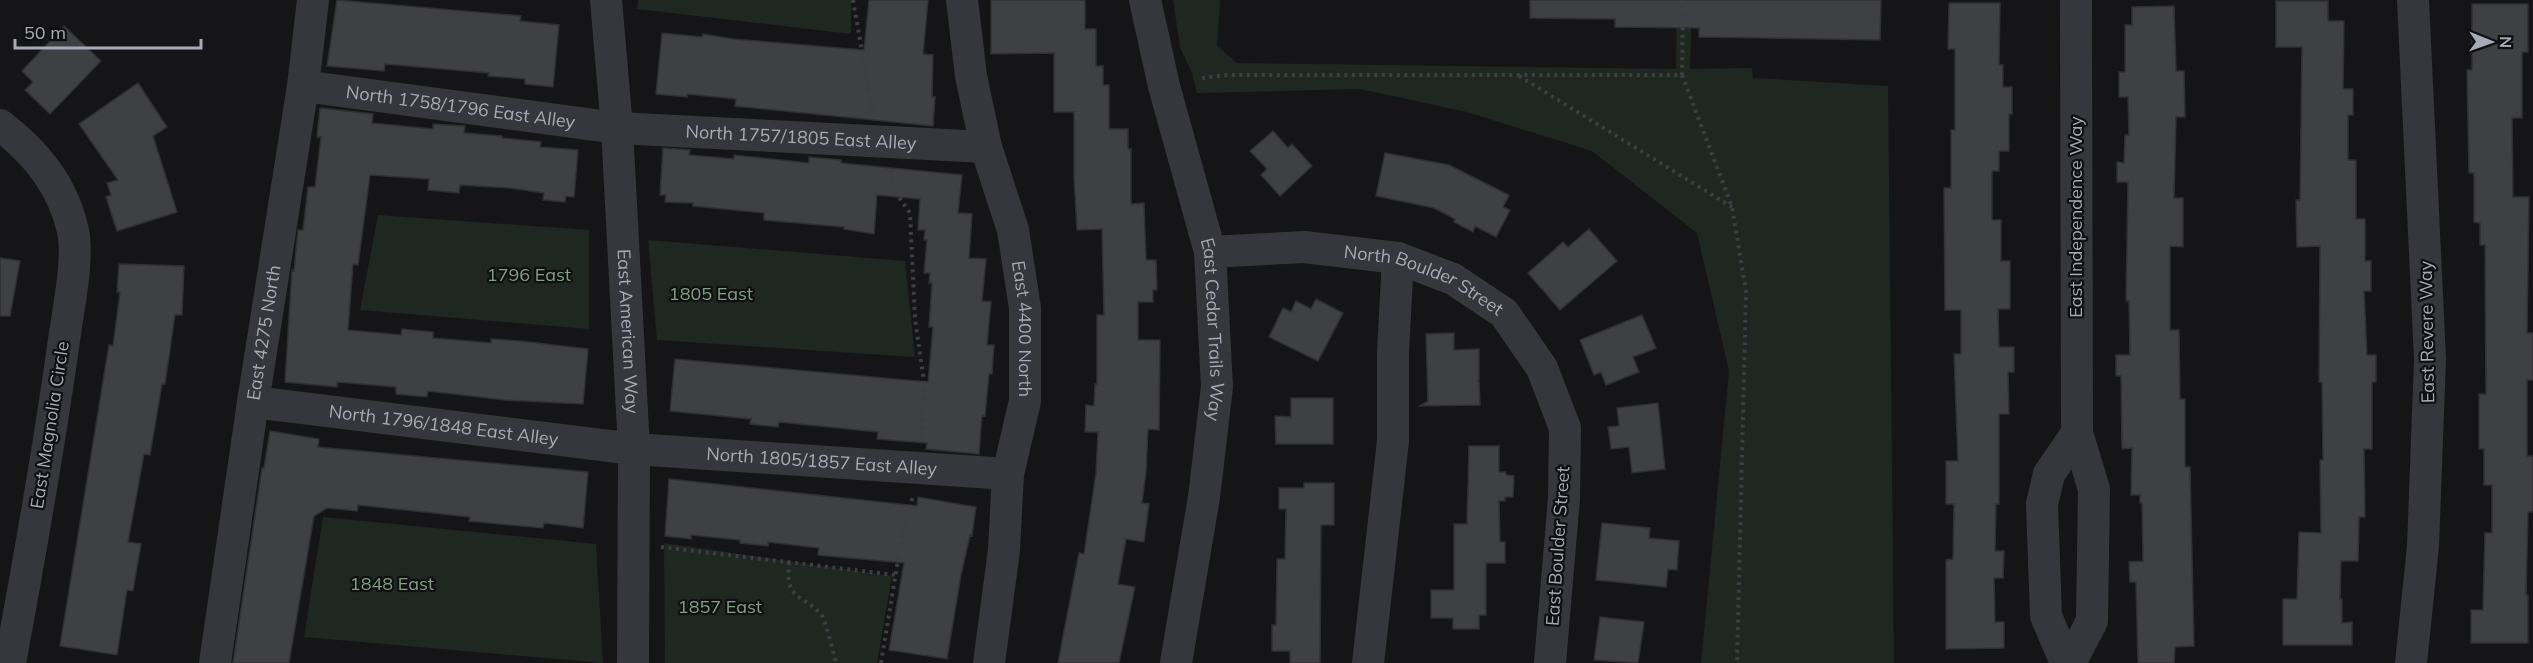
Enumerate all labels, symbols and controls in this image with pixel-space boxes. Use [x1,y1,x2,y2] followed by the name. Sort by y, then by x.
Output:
[15,12,201,50] scale bar
[2461,12,2521,72] north arrow
[24,21,66,44] text: 50 m
[2496,36,2516,48] text: N
[345,80,577,133] street label: North 1758/1796 East Alley
[2064,116,2087,318] street label: East Independence Way
[685,120,917,154] street label: North 1757/1805 East Alley
[1196,235,1229,423] street label: East Cedar Trails Way
[1343,240,1508,320] street label: North Boulder Street
[612,248,644,415] street label: East American Way
[1007,259,1038,397] street label: East 4400 North
[2414,260,2439,403] street label: East Revere Way
[241,263,286,402] street label: East 4275 North
[487,263,571,286] park label: 1796 East
[669,282,753,305] park label: 1805 East
[25,340,74,510] street label: East Magnolia Circle
[328,399,560,451] street label: North 1796/1848 East Alley
[706,442,938,480] street label: North 1805/1857 East Alley
[1540,465,1575,627] street label: East Boulder Street
[350,572,434,595] park label: 1848 East
[678,595,762,618] park label: 1857 East

